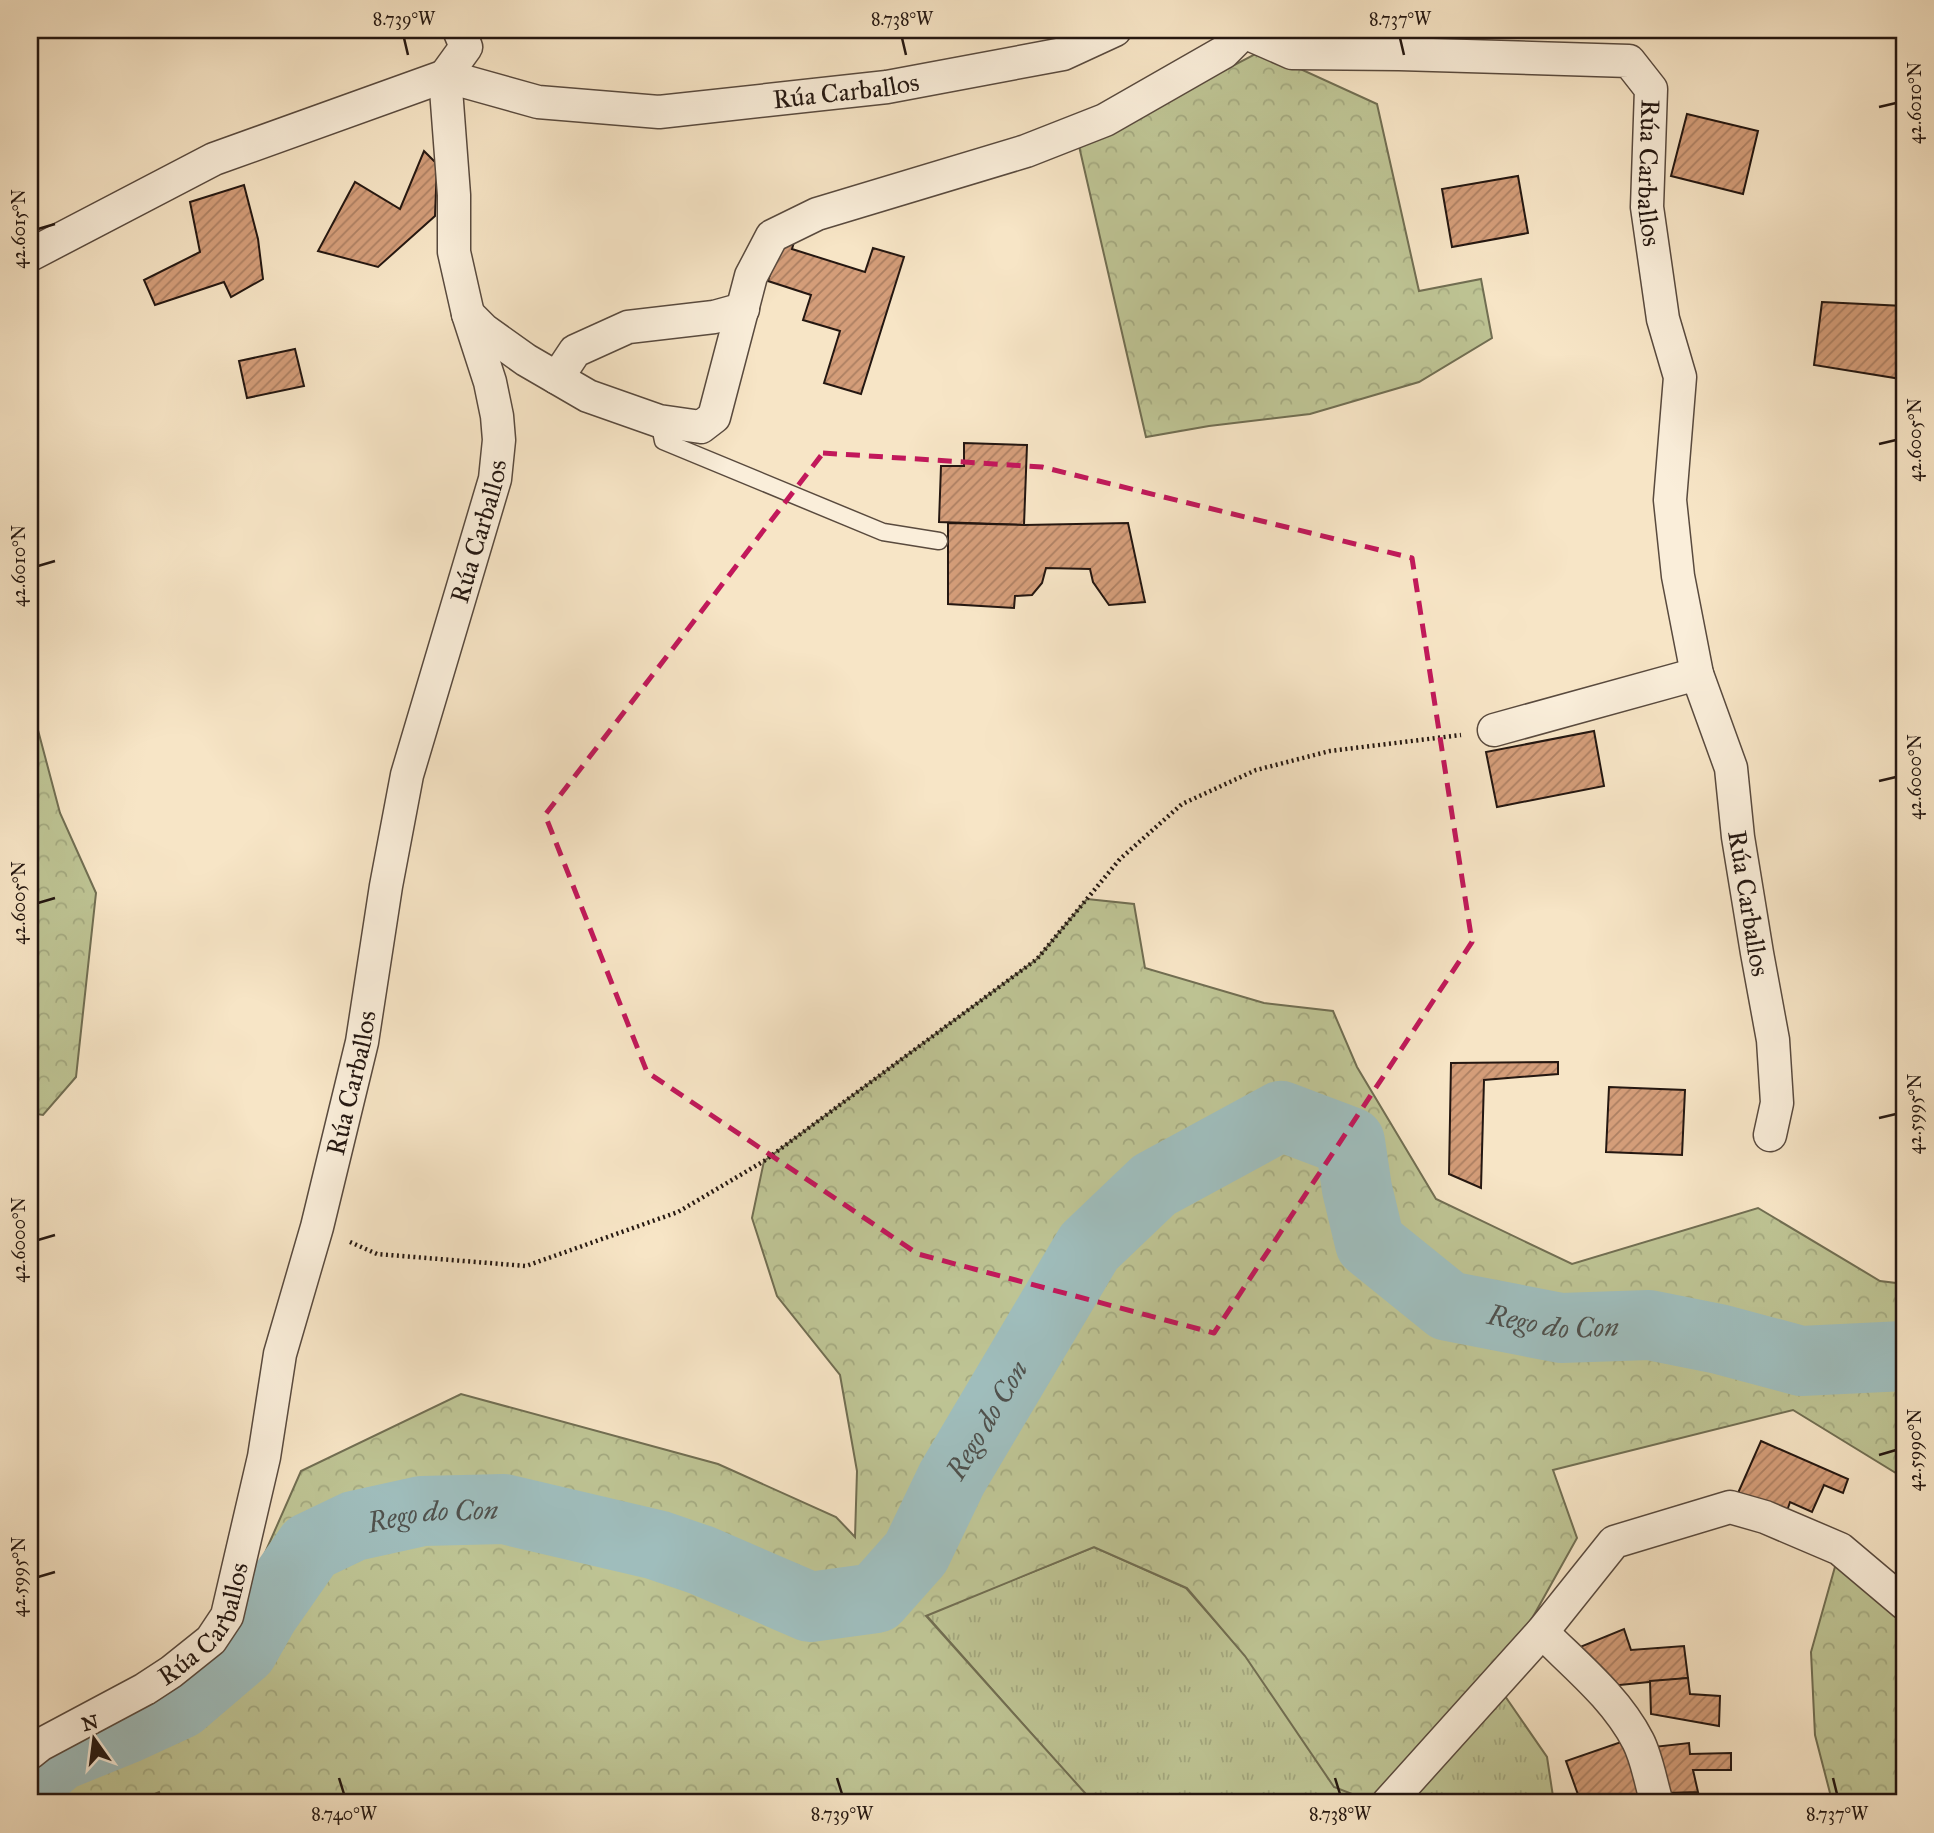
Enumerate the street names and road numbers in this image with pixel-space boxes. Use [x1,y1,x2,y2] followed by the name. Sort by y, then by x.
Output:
[771,65,922,115] street label: Rúa Carballos
[1631,99,1668,248] street label: Rúa Carballos
[443,458,513,607] street label: Rúa Carballos
[1721,828,1777,979] street label: Rúa Carballos
[319,1008,383,1158] street label: Rúa Carballos
[152,1559,255,1692] street label: Rúa Carballos

